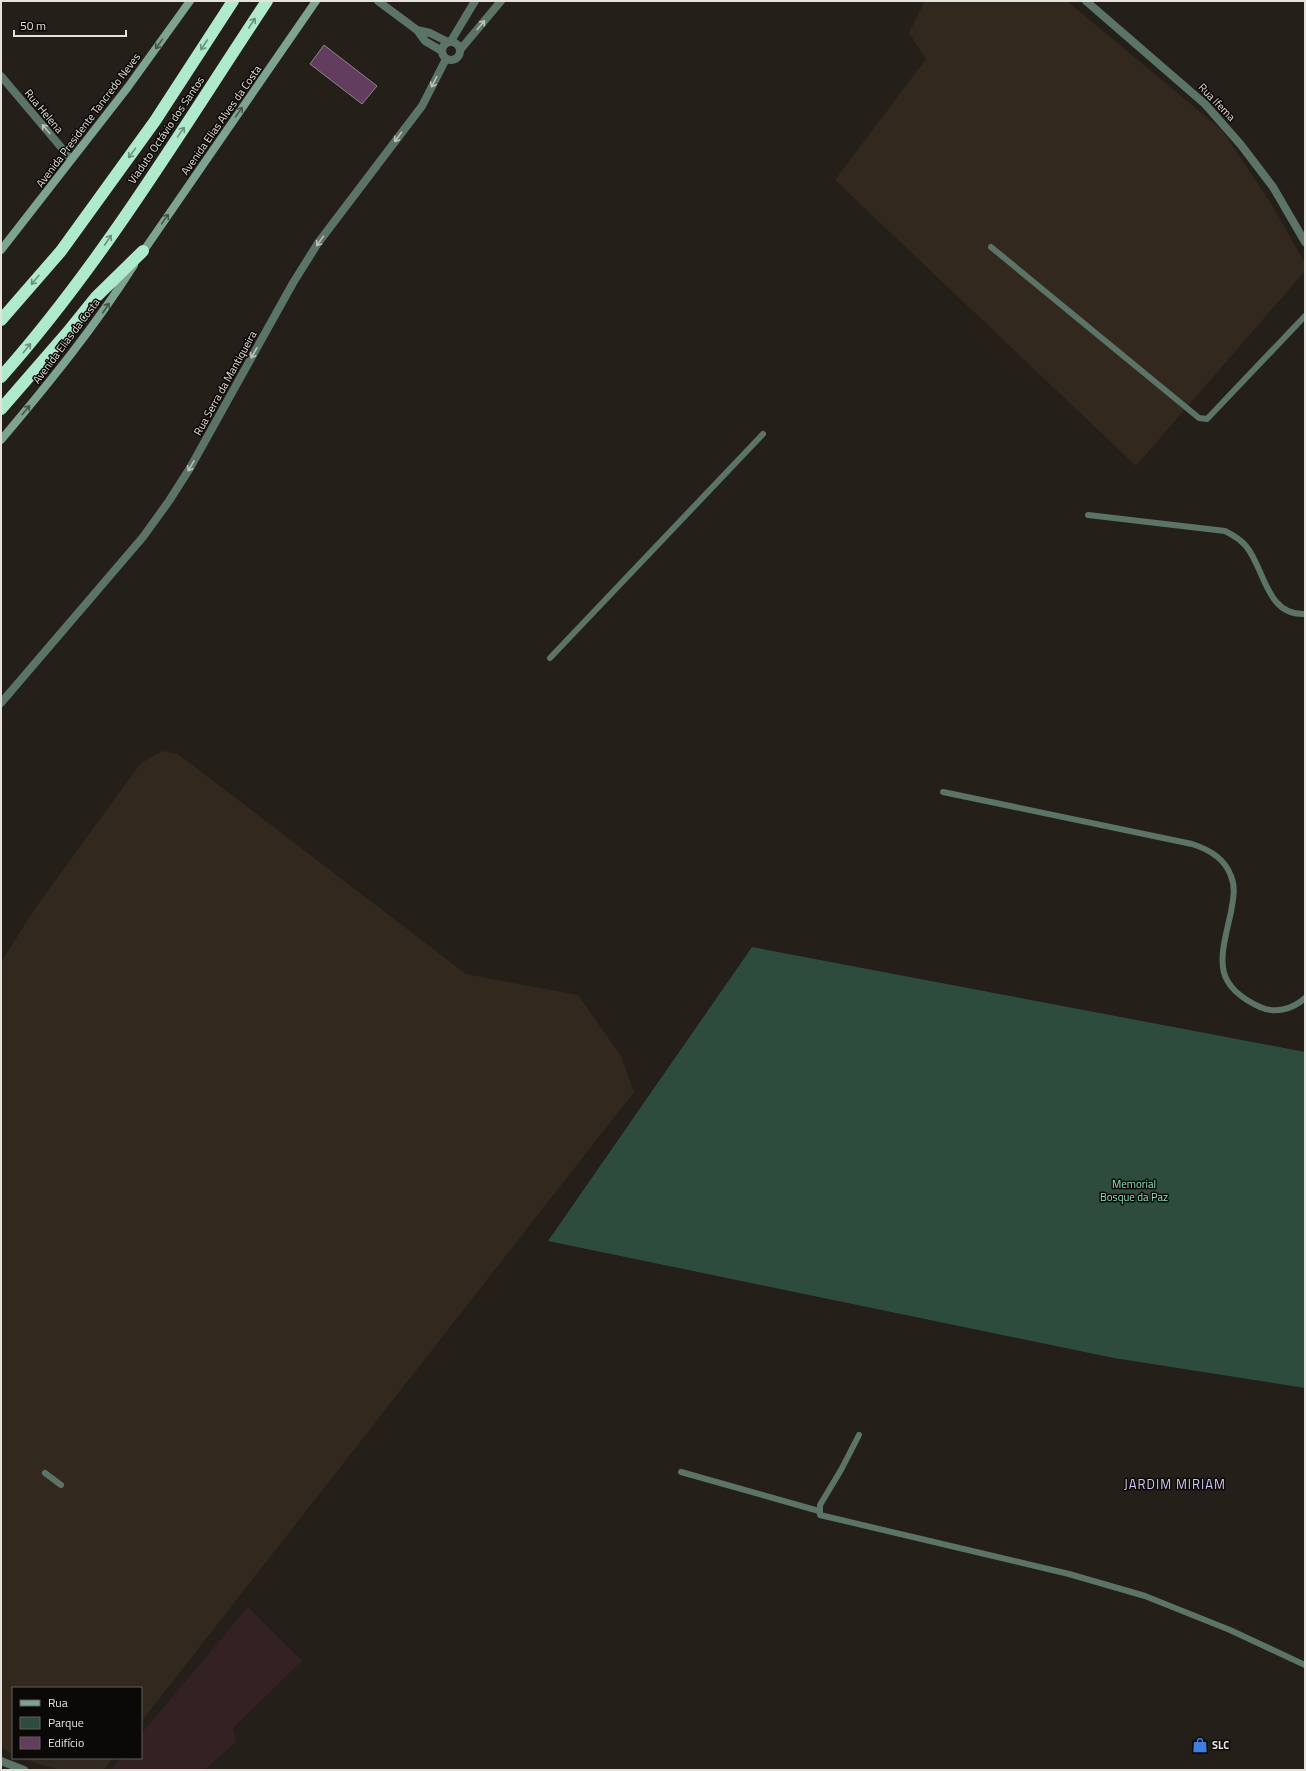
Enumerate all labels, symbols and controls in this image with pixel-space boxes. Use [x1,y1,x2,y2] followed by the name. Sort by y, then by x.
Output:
[14,12,126,38] scale bar
[20,16,46,35] text: 50 m
[248,18,256,29] one-way arrow
[476,20,485,31] one-way arrow
[155,38,163,49] one-way arrow
[200,40,209,51] one-way arrow
[32,49,144,191] street label: Avenida Presidente Tancredo Neves
[177,62,265,178] street label: Avenida Elias Alves da Costa
[124,73,208,187] street label: Viaduto Octávio dos Santos
[430,76,437,88] one-way arrow
[1195,80,1239,125] street label: Rua Ifema
[21,86,67,137] street label: Rua Helena
[235,107,243,118] one-way arrow
[41,124,50,135] one-way arrow
[177,127,185,138] one-way arrow
[394,131,402,142] one-way arrow
[128,147,136,158] one-way arrow
[161,214,169,225] one-way arrow
[104,234,112,245] one-way arrow
[316,235,324,246] one-way arrow
[31,275,40,286] one-way arrow
[29,295,104,387] street label: Avenida Elias da Costa
[102,303,110,314] one-way arrow
[190,327,261,438] street label: Rua Serra da Mantiqueira
[22,342,31,353] one-way arrow
[250,347,258,359] one-way arrow
[22,405,31,416] one-way arrow
[187,460,195,472] one-way arrow
[1100,1176,1168,1205] park label: Memorial Bosque da Paz
[1124,1474,1226,1494] district label: JARDIM MIRIAM
[12,1687,142,1759] legend
[48,1693,68,1712] text: Rua
[48,1713,84,1732] text: Parque
[48,1733,84,1752] text: Edifício
[1191,1736,1209,1754] shop icon: SLC
[1212,1737,1229,1753] place label: SLC

